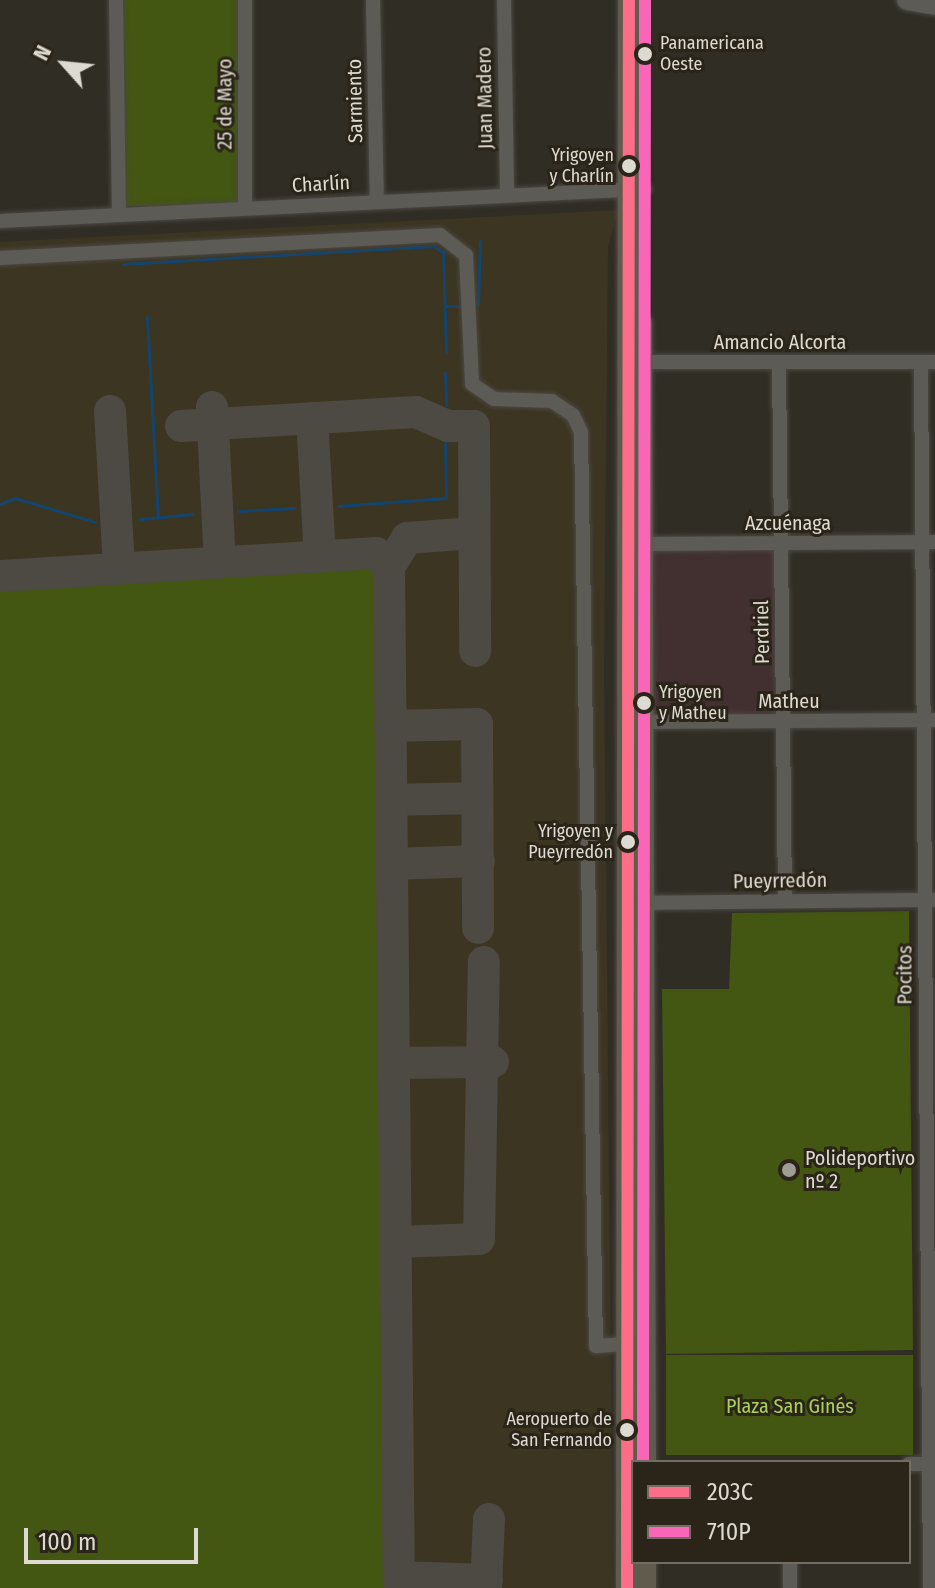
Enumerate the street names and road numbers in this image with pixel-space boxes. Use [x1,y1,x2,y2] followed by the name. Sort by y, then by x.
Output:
[472,47,498,149] street label: Juan Madero
[213,58,237,150] street label: 25 de Mayo
[342,59,368,143] street label: Sarmiento
[291,170,351,198] street label: Charlín
[714,330,846,354] street label: Amancio Alcorta
[745,511,831,535] street label: Azcuénaga
[749,600,775,664] street label: Perdriel
[758,689,820,713] street label: Matheu
[733,868,827,894] street label: Pueyrredón
[893,945,917,1005] street label: Pocitos

